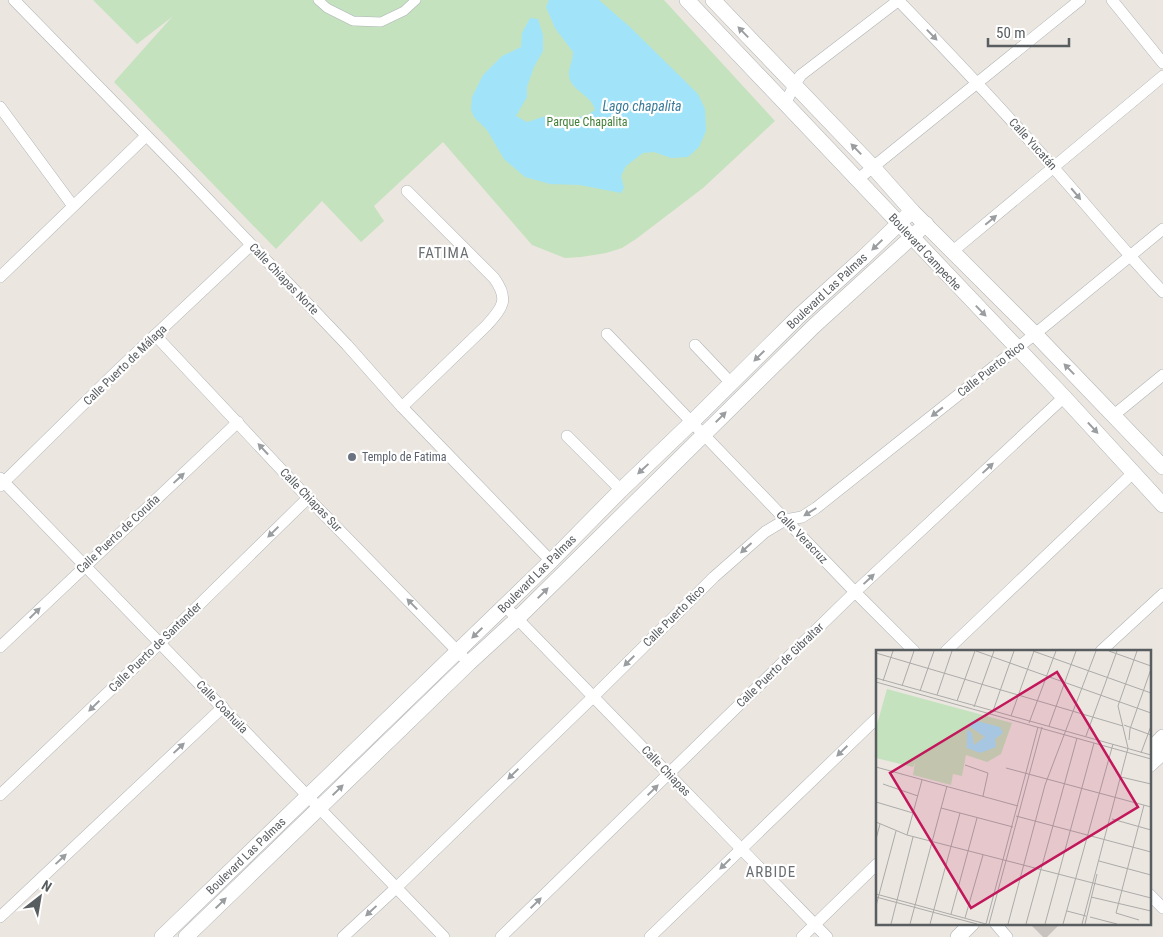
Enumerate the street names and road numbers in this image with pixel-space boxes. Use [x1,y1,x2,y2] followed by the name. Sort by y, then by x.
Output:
[1006,115,1060,173] street label: Calle Yucatán
[886,211,964,294] street label: Boulevard Campeche
[246,240,322,318] street label: Calle Chiapas Norte
[784,250,870,332] street label: Boulevard Las Palmas
[81,322,170,408] street label: Calle Puerto de Málaga
[955,338,1027,400] street label: Calle Puerto Rico
[277,465,345,535] street label: Calle Chiapas Sur
[73,492,163,576] street label: Calle Puerto de Coruña
[773,508,831,566] street label: Calle Veracruz
[495,532,579,616] street label: Boulevard Las Palmas
[640,582,708,650] street label: Calle Puerto Rico
[106,599,204,695] street label: Calle Puerto de Santander
[734,620,827,710] street label: Calle Puerto de Gibraltar
[193,678,251,736] street label: Calle Coahuila
[638,743,694,799] street label: Calle Chiapas
[203,815,289,897] street label: Boulevard Las Palmas

